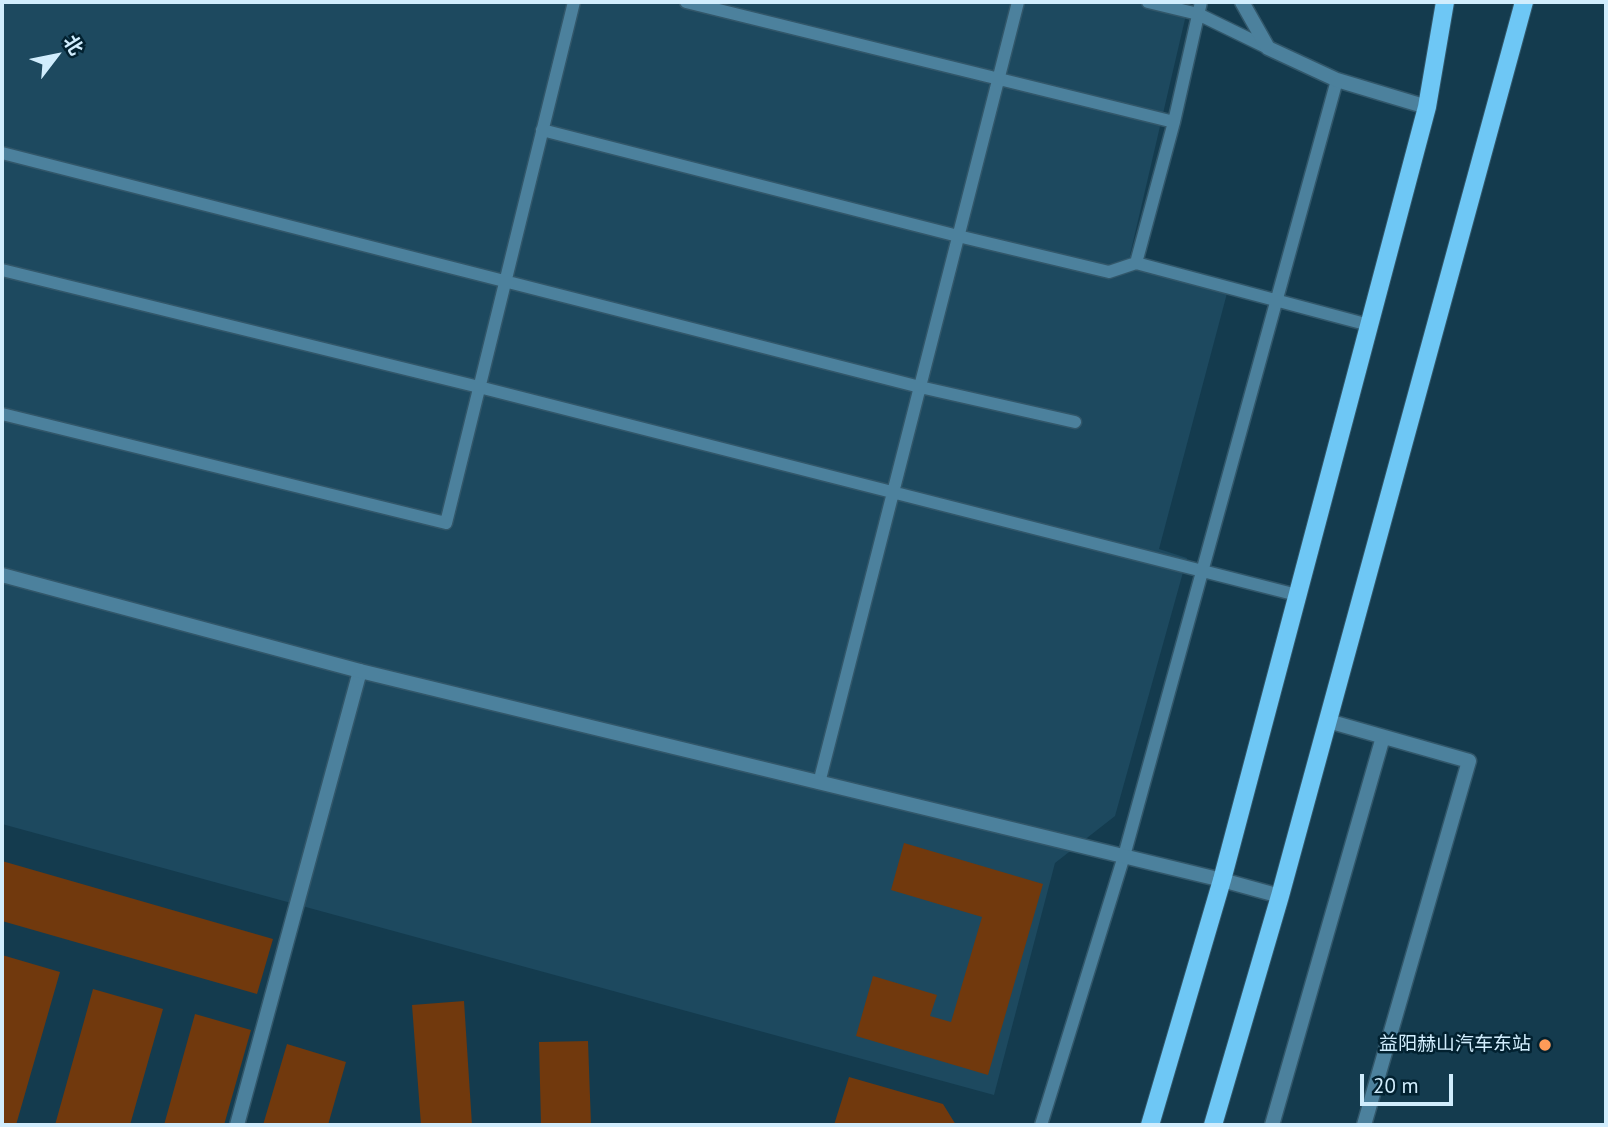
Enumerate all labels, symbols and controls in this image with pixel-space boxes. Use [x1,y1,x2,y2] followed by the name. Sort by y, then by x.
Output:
[21,21,91,91] north arrow
[59,30,89,59] text: 北
[1379,1034,1531,1056] place label: 益阳赫山汽车东站
[1537,1037,1553,1053] marker: 益阳赫山汽车东站
[1363,1060,1456,1104] scale bar
[1373,1072,1419,1099] text: 20 m

